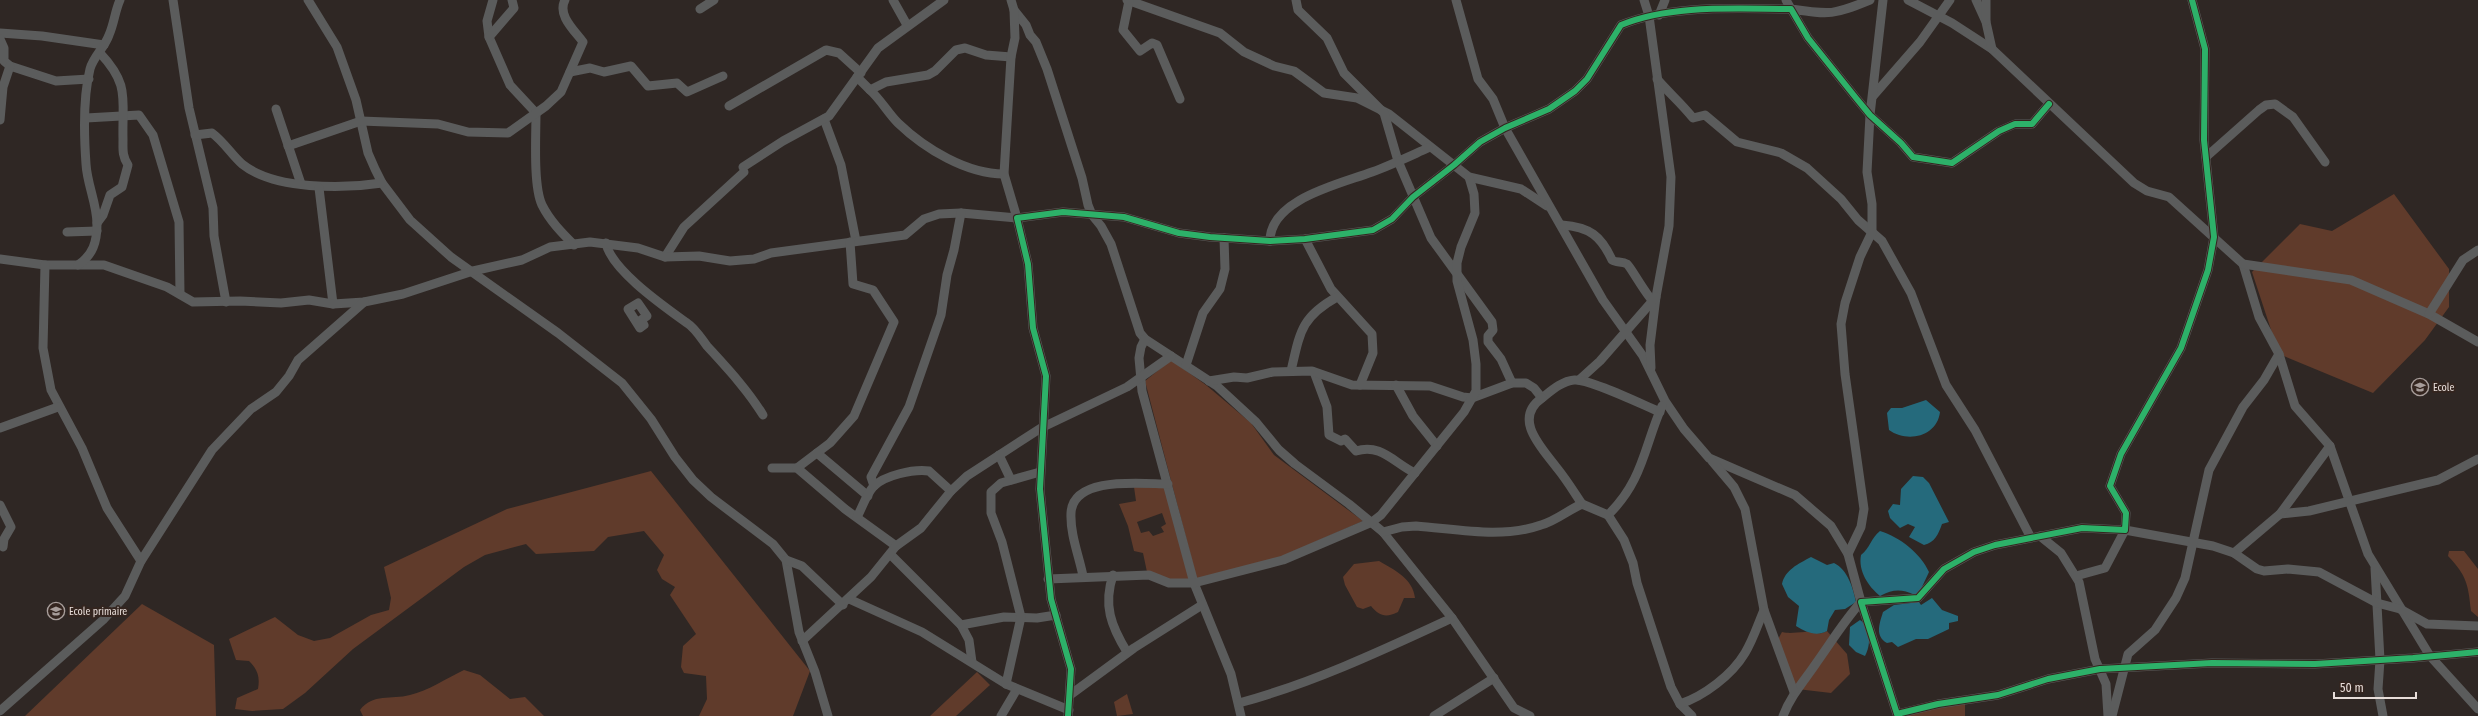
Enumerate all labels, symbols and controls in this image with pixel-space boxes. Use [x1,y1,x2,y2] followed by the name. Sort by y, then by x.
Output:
[2410,377,2430,397] school or university icon: Ecole
[2433,382,2454,394] place label: Ecole
[46,601,66,621] school or university icon: Ecole primaire
[69,606,127,618] place label: Ecole primaire
[2334,674,2416,700] scale bar
[2340,681,2364,695] text: 50 m

